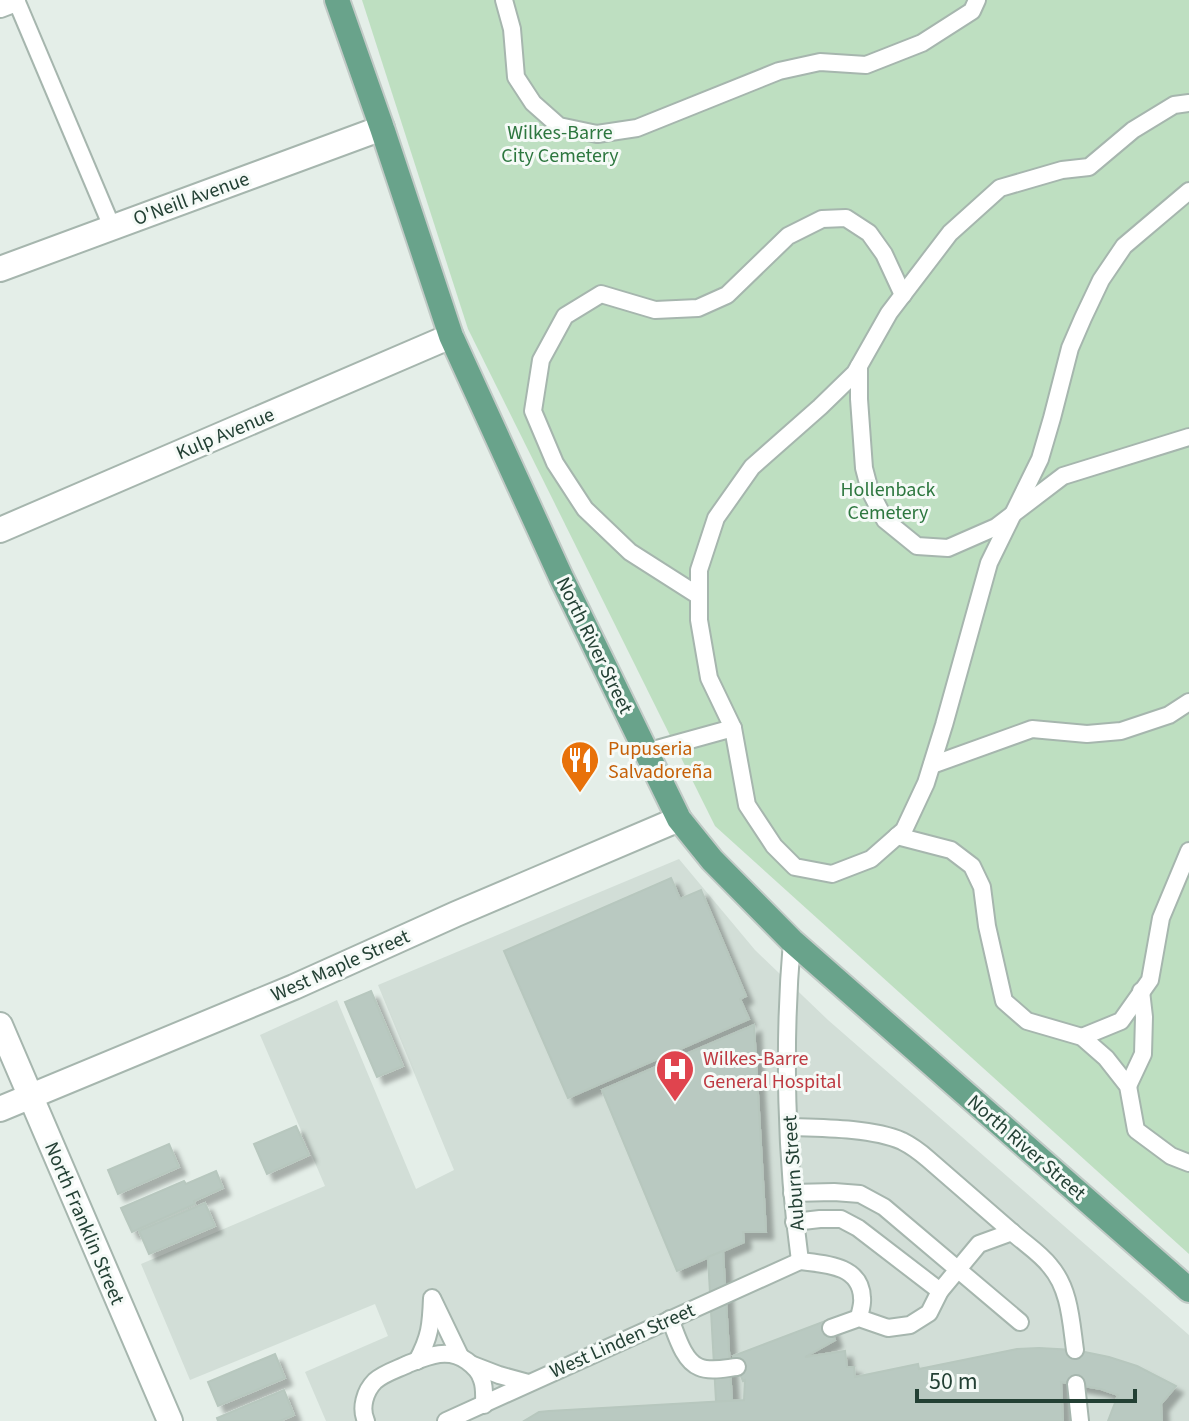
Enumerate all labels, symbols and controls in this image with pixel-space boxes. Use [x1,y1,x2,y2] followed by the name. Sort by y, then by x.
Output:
[501,119,619,170] park label: Wilkes-Barre City Cemetery
[129,165,253,233] street label: O'Neill Avenue
[172,401,279,467] street label: Kulp Avenue
[841,476,936,527] park label: Hollenback Cemetery
[549,572,639,719] street label: North River Street
[608,735,713,786] place label: Pupuseria Salvadoreña
[559,739,601,794] restaurant icon: Pupuseria Salvadoreña
[267,923,414,1009] street label: West Maple Street
[703,1045,842,1096] place label: Wilkes-Barre General Hospital
[654,1048,696,1103] hospital icon: Wilkes-Barre General Hospital
[961,1088,1092,1207] street label: North River Street
[776,1114,812,1232] street label: Auburn Street
[37,1138,131,1309] street label: North Franklin Street
[545,1296,700,1385] street label: West Linden Street
[917,1353,1135,1403] scale bar
[929,1364,978,1399] text: 50 m

